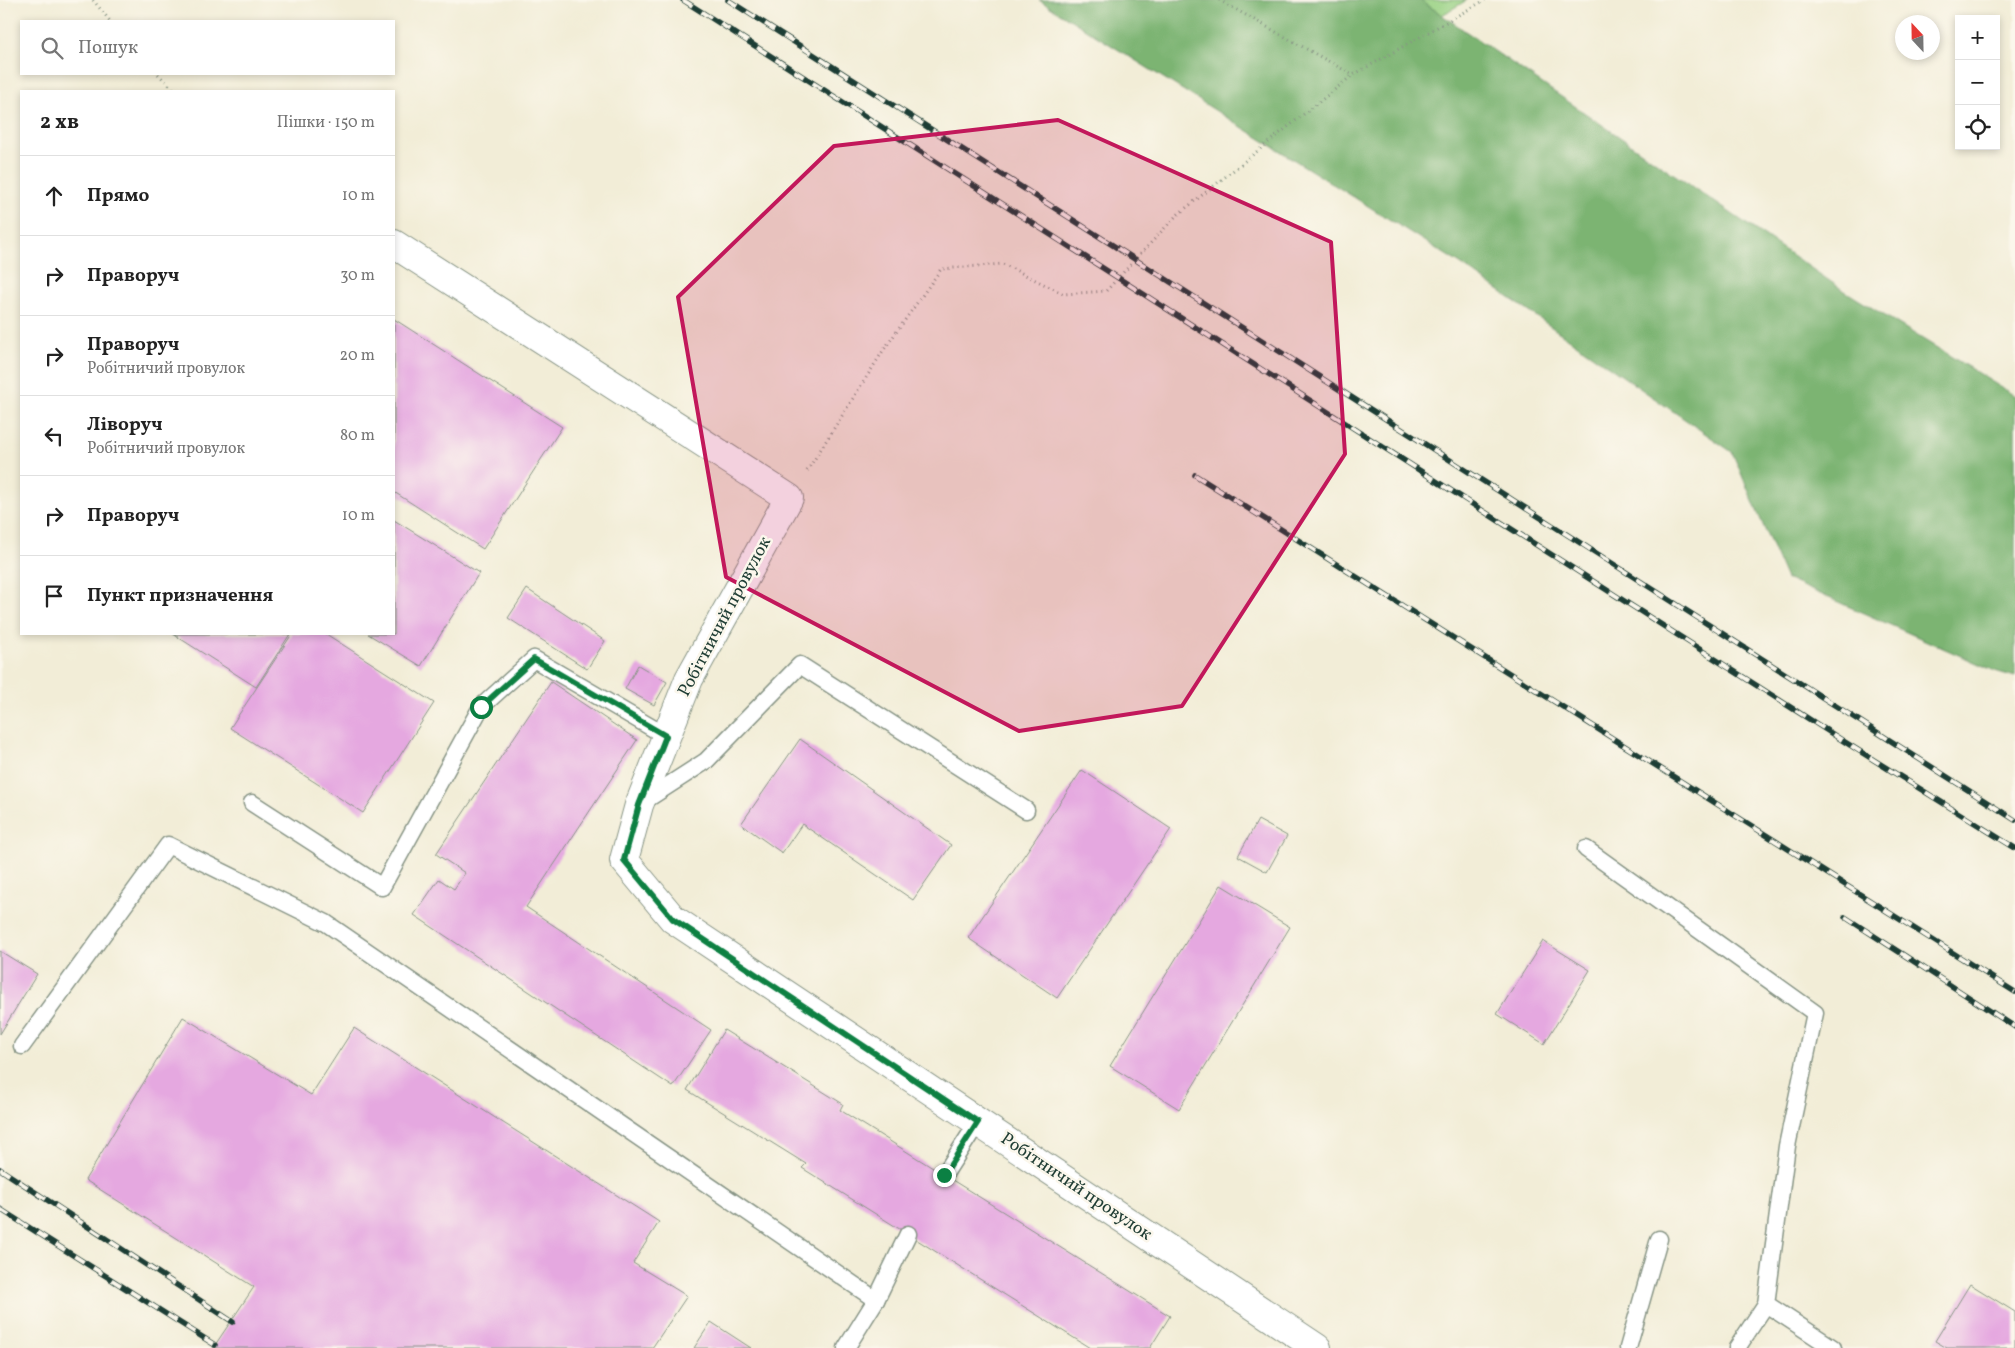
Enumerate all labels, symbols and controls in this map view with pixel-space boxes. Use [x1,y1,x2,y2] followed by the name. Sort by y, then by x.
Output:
[1895,15,1940,60] north arrow
[1955,15,2000,150] map controls
[1955,15,2000,60] button: +
[20,20,395,75] search box
[38,34,66,62] icon: search
[78,35,138,61] text: Пошук
[1955,60,2000,105] button: −
[1955,105,2000,150] button: locate
[40,108,79,137] text: 2 хв
[277,112,375,134] text: Пішки · 150 m
[40,182,68,210] icon: ahead
[87,183,149,209] text: Прямо
[342,185,375,207] text: 10 m
[40,262,68,290] icon: right
[87,263,179,289] text: Праворуч
[340,265,375,287] text: 30 m
[87,332,179,358] text: Праворуч
[40,342,68,370] icon: right
[340,345,375,367] text: 20 m
[87,358,245,380] text: Робітничий провулок
[87,412,162,438] text: Ліворуч
[40,422,68,450] icon: left
[340,425,375,447] text: 80 m
[87,438,245,460] text: Робітничий провулок
[40,502,68,530] icon: right
[87,503,179,529] text: Праворуч
[342,505,375,527] text: 10 m
[672,532,778,701] street label: Робітничий провулок
[40,582,68,610] icon: arrive
[87,583,273,609] text: Пункт призначення
[470,696,493,719] route start
[995,1127,1157,1247] street label: Робітничий провулок
[933,1164,956,1187] route end

